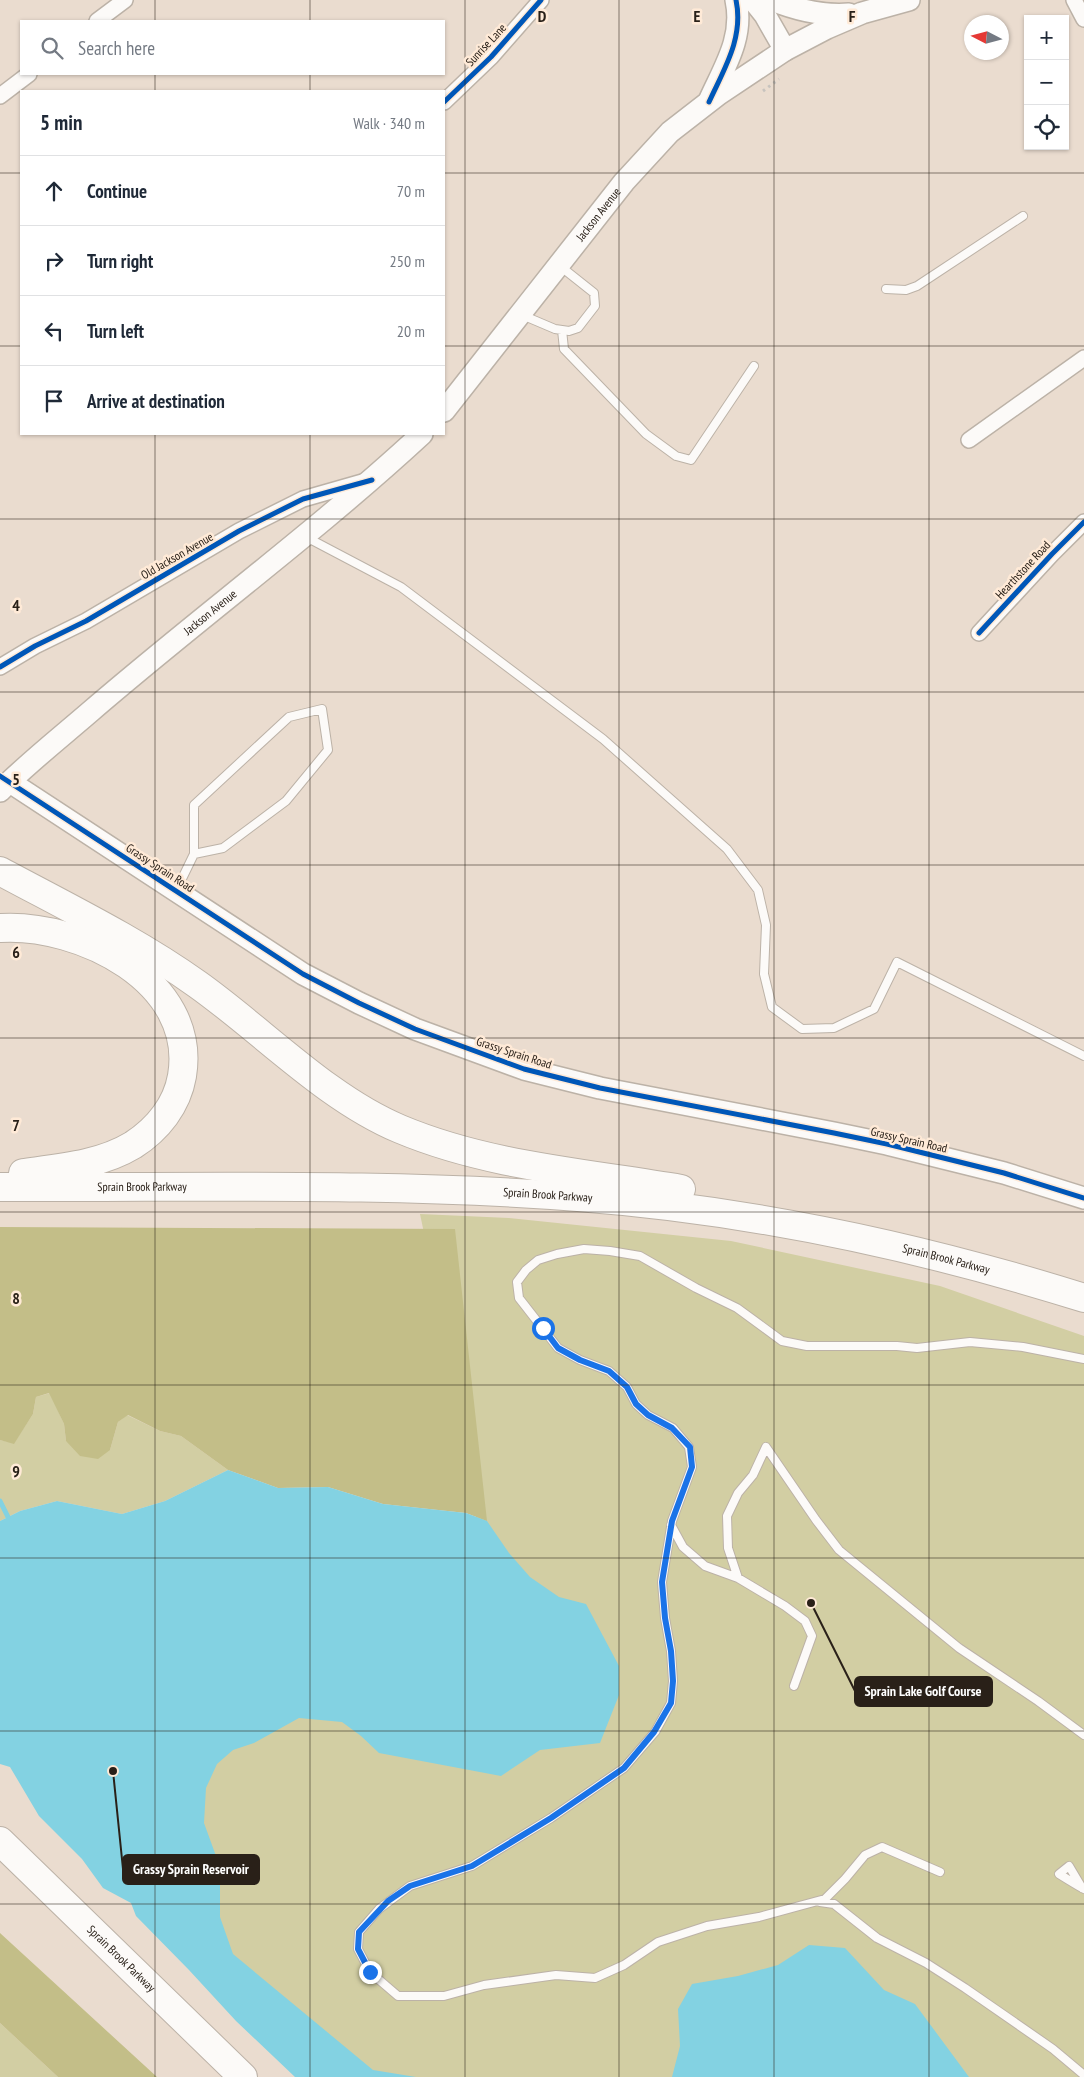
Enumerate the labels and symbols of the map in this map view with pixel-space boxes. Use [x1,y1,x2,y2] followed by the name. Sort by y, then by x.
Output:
[538,6,547,26] text: D
[694,6,701,26] text: E
[849,6,856,26] text: F
[964,15,1009,60] north arrow
[462,20,509,69] street label: Sunrise Lane
[572,184,624,245] street label: Jackson Avenue
[138,529,216,582] street label: Old Jackson Avenue
[992,537,1053,602] street label: Hearthstone Road
[180,586,239,638] street label: Jackson Avenue
[12,595,20,615] text: 4
[12,769,20,789] text: 5
[123,840,197,895] street label: Grassy Sprain Road
[12,942,20,962] text: 6
[475,1033,554,1072] street label: Grassy Sprain Road
[12,1115,20,1135] text: 7
[869,1123,949,1156] street label: Grassy Sprain Road
[97,1179,187,1194] street label: Sprain Brook Parkway
[503,1184,594,1205] street label: Sprain Brook Parkway
[901,1240,992,1277] street label: Sprain Brook Parkway
[12,1288,20,1308] text: 8
[532,1317,555,1340] route start
[12,1461,20,1481] text: 9
[855,1677,992,1706] callout: Sprain Lake Golf Course
[864,1682,982,1700] text: Sprain Lake Golf Course
[123,1855,259,1884] callout: Grassy Sprain Reservoir
[133,1860,250,1878] text: Grassy Sprain Reservoir
[84,1922,159,1995] street label: Sprain Brook Parkway
[359,1961,382,1984] route end

